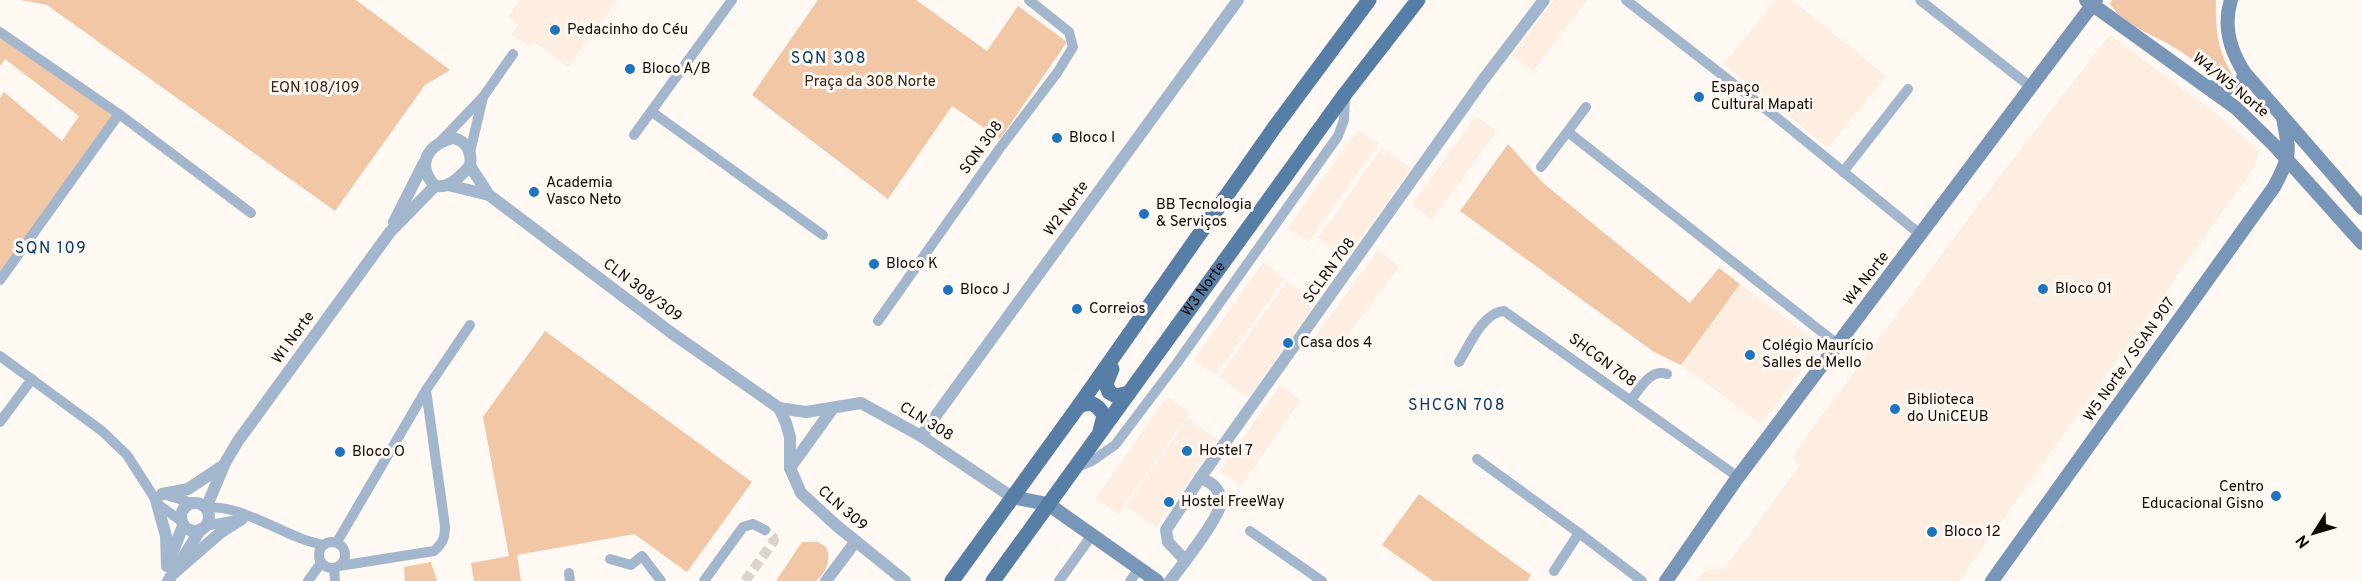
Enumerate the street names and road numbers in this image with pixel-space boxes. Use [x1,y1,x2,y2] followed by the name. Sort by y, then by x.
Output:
[2188,49,2272,123] street label: W4/W5 Norte
[956,117,1008,179] street label: SQN 308
[1041,178,1093,240] street label: W2 Norte
[1300,234,1360,308] street label: SCLRN 708
[1840,248,1894,310] street label: W4 Norte
[599,255,685,327] street label: CLN 308/309
[1178,258,1230,321] street label: W3 Norte
[2080,294,2180,426] street label: W5 Norte / SGAN 907
[269,308,319,368] street label: W1 Norte
[1564,330,1640,392] street label: SHCGN 708
[896,398,956,446] street label: CLN 308
[813,482,871,536] street label: CLN 309

